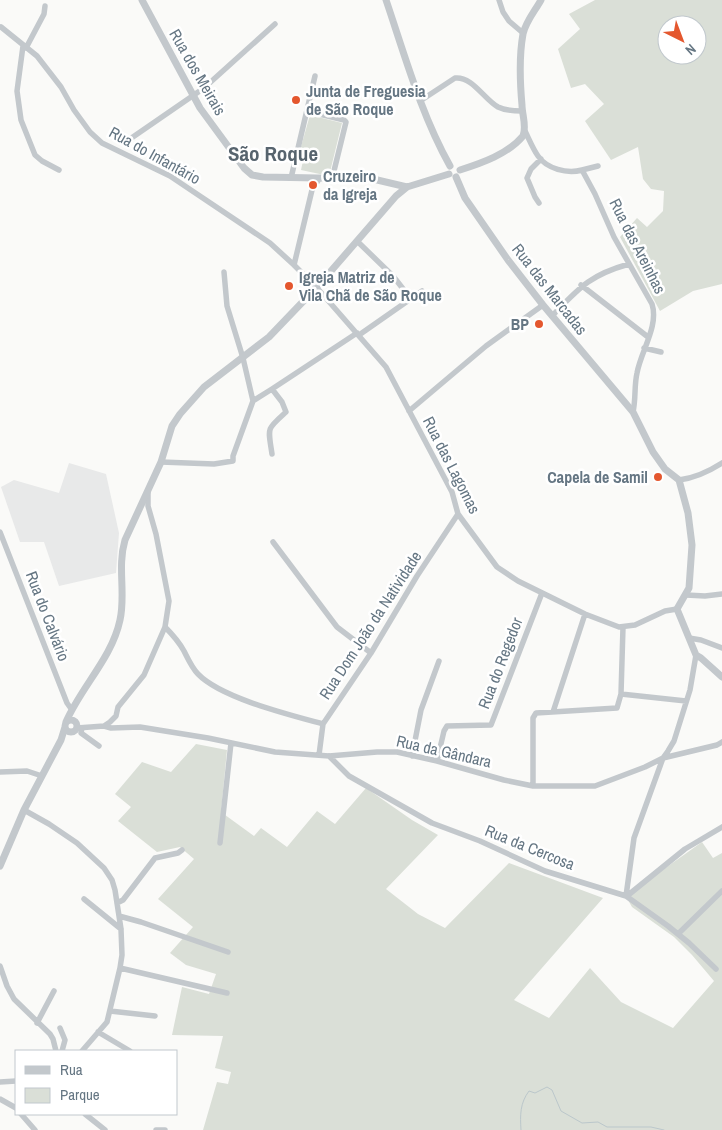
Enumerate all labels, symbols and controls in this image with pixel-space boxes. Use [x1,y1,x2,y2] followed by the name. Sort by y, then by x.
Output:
[657,15,707,65] north arrow
[164,25,232,119] street label: Rua dos Meirais
[682,40,700,59] text: N
[306,80,426,120] place label: Junta de Freguesia de São Roque
[290,94,302,106] marker: Junta de Freguesia de São Roque
[105,121,205,189] street label: Rua do Infantário
[228,139,318,168] district label: São Roque
[323,165,378,205] place label: Cruzeiro da Igreja
[307,179,319,191] marker: Cruzeiro da Igreja
[605,195,671,297] street label: Rua das Areinhas
[507,239,593,339] street label: Rua das Marcadas
[299,266,442,306] place label: Igreja Matriz de Vila Chã de São Roque
[283,280,295,292] marker: Igreja Matriz de Vila Chã de São Roque
[511,313,529,335] place label: BP
[533,318,545,330] marker: BP
[418,413,486,517] street label: Rua das Lagomas
[547,466,648,488] place label: Capela de Samil
[652,471,664,483] marker: Capela de Samil
[314,547,426,703] street label: Rua Dom João da Natividade
[21,568,75,664] street label: Rua do Calvário
[472,614,528,712] street label: Rua do Regedor
[394,729,494,773] street label: Rua da Gândara
[482,819,579,875] street label: Rua da Cercosa
[15,1050,178,1115] legend
[60,1059,83,1080] text: Rua
[60,1084,100,1105] text: Parque

